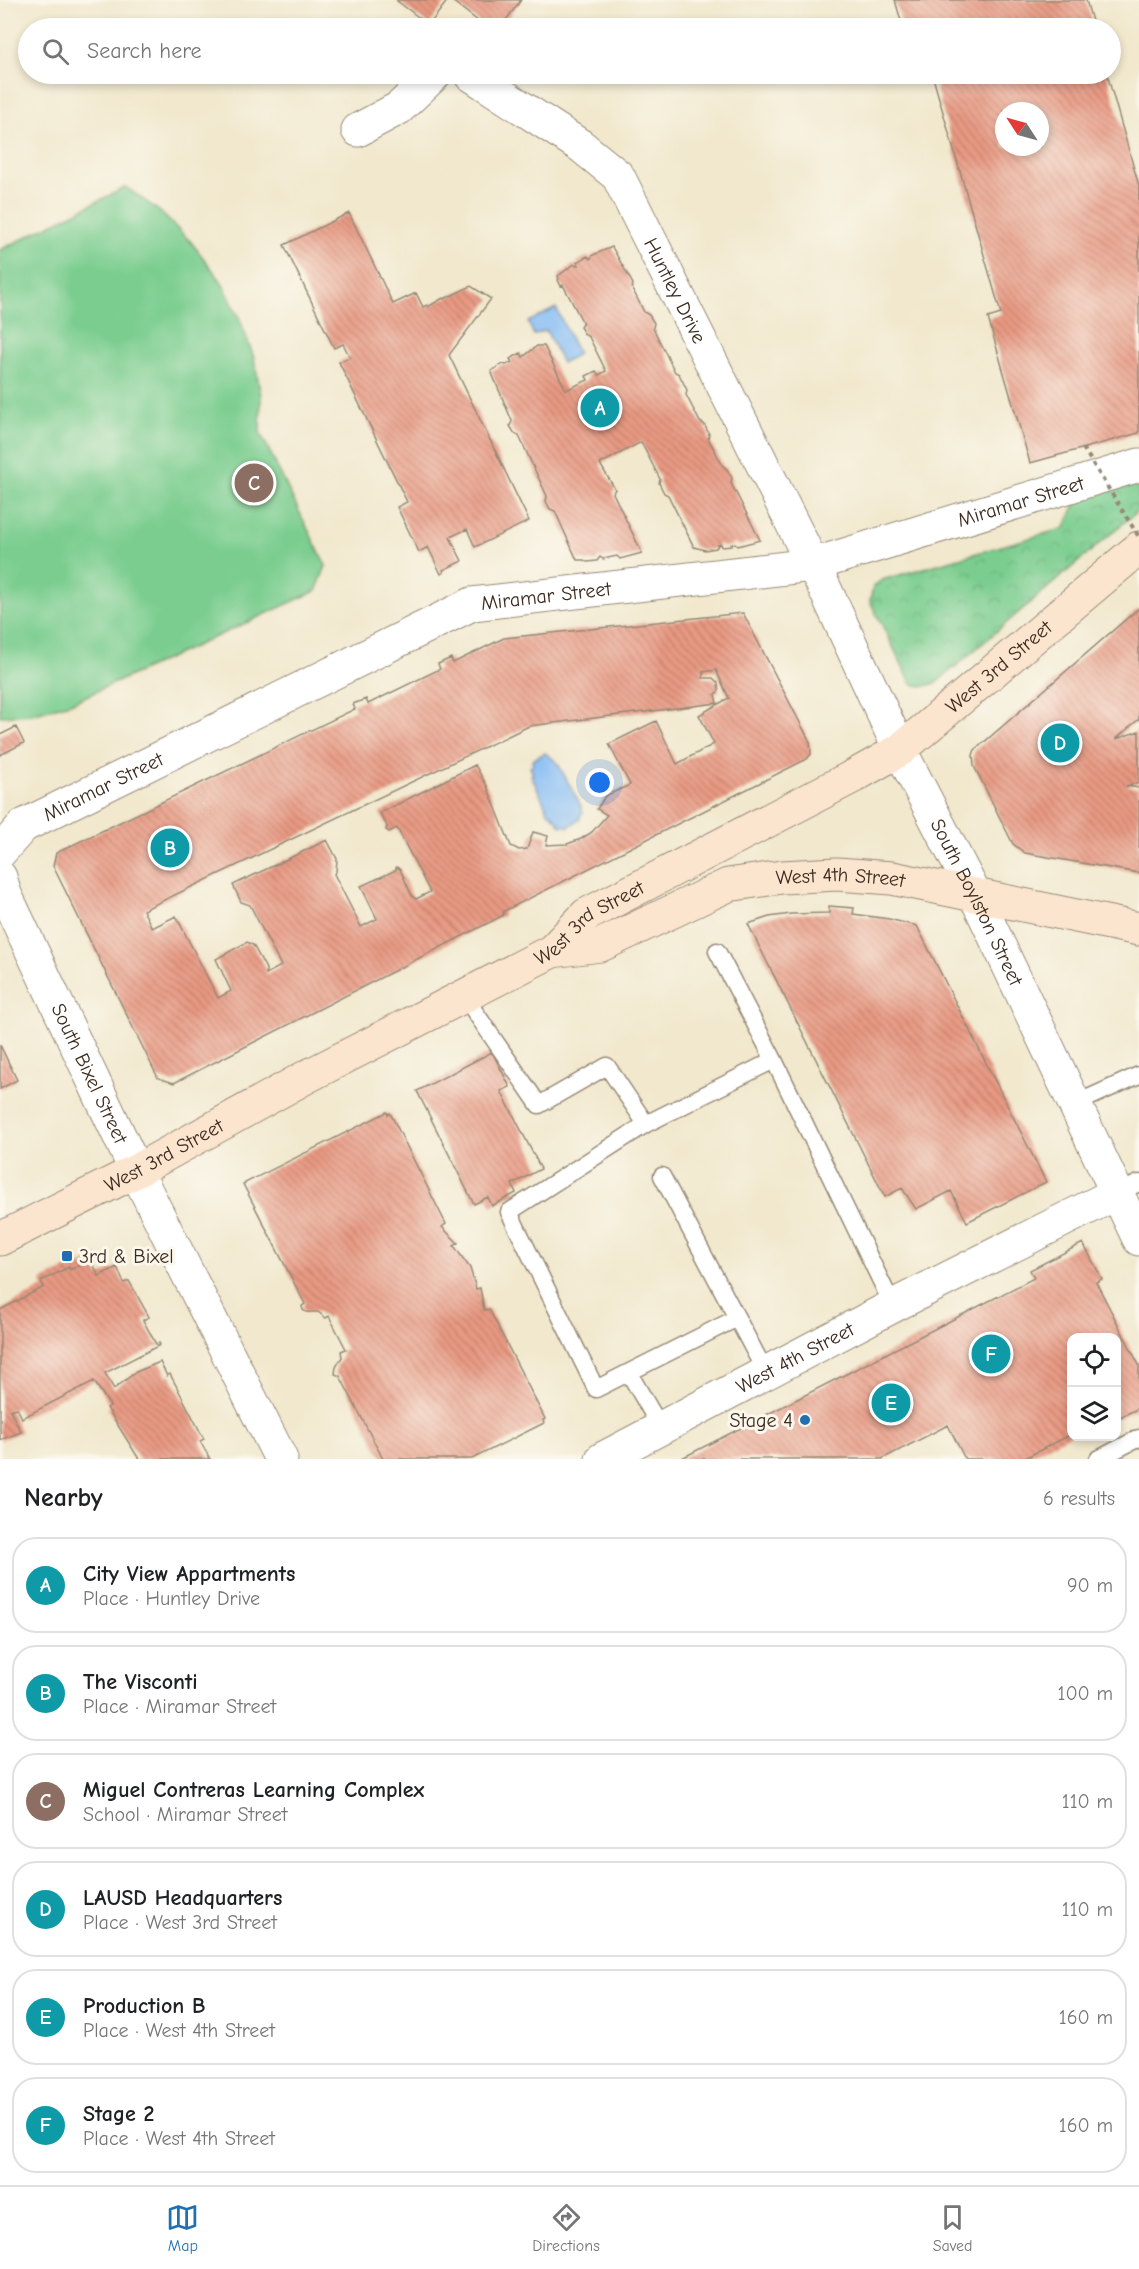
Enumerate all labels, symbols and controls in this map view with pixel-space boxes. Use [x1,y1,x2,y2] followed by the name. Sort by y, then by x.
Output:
[18,18,1121,84] search box
[39,35,72,68] icon: search
[87,38,202,64] text: Search here
[995,102,1049,156] north arrow
[639,234,711,347] street label: Huntley Drive
[580,386,620,430] pin: A
[234,460,274,506] pin: C
[955,471,1088,532] street label: Miramar Street
[480,577,614,615] street label: Miramar Street
[941,615,1058,718] street label: West 3rd Street
[1040,720,1080,766] pin: D
[40,747,168,826] street label: Miramar Street
[585,768,614,797] your location
[926,815,1028,991] street label: South Boylston Street
[150,826,190,870] pin: B
[775,863,908,893] street label: West 4th Street
[530,875,649,970] street label: West 3rd Street
[46,1000,133,1148] street label: South Bixel Street
[101,1113,228,1197] street label: West 3rd Street
[79,1245,174,1268] place label: 3rd & Bixel
[60,1249,74,1263] marker: 3rd & Bixel
[732,1317,859,1398] street label: West 4th Street
[972,1332,1010,1376] pin: F
[1067,1333,1121,1441] map controls
[1067,1333,1121,1387] button: locate
[872,1380,910,1426] pin: E
[1067,1387,1121,1441] button: layers
[730,1409,793,1432] place label: Stage 4
[798,1413,812,1427] marker: Stage 4
[24,1483,103,1513] text: Nearby
[1043,1487,1115,1510] text: 6 results
[83,1561,295,1587] text: City View Appartments
[40,1574,51,1597] text: A
[1067,1574,1113,1597] text: 90 m
[83,1587,260,1610] text: Place · Huntley Drive
[83,1669,198,1695] text: The Visconti
[39,1682,52,1705] text: B
[1058,1682,1113,1705] text: 100 m
[83,1695,276,1718] text: Place · Miramar Street
[83,1777,424,1803] text: Miguel Contreras Learning Complex
[39,1790,52,1813] text: C
[1062,1790,1113,1813] text: 110 m
[83,1803,288,1826] text: School · Miramar Street
[83,1885,282,1911] text: LAUSD Headquarters
[39,1898,52,1921] text: D
[1062,1898,1113,1921] text: 110 m
[83,1911,277,1934] text: Place · West 3rd Street
[83,1993,205,2019] text: Production B
[40,2006,51,2029] text: E
[1059,2006,1113,2029] text: 160 m
[83,2019,275,2042] text: Place · West 4th Street
[83,2101,155,2127] text: Stage 2
[40,2114,51,2137] text: F
[1059,2114,1113,2137] text: 160 m
[83,2127,275,2150] text: Place · West 4th Street
[166,2201,199,2255] tab: Map
[532,2201,600,2255] tab: Directions
[933,2201,973,2255] tab: Saved

